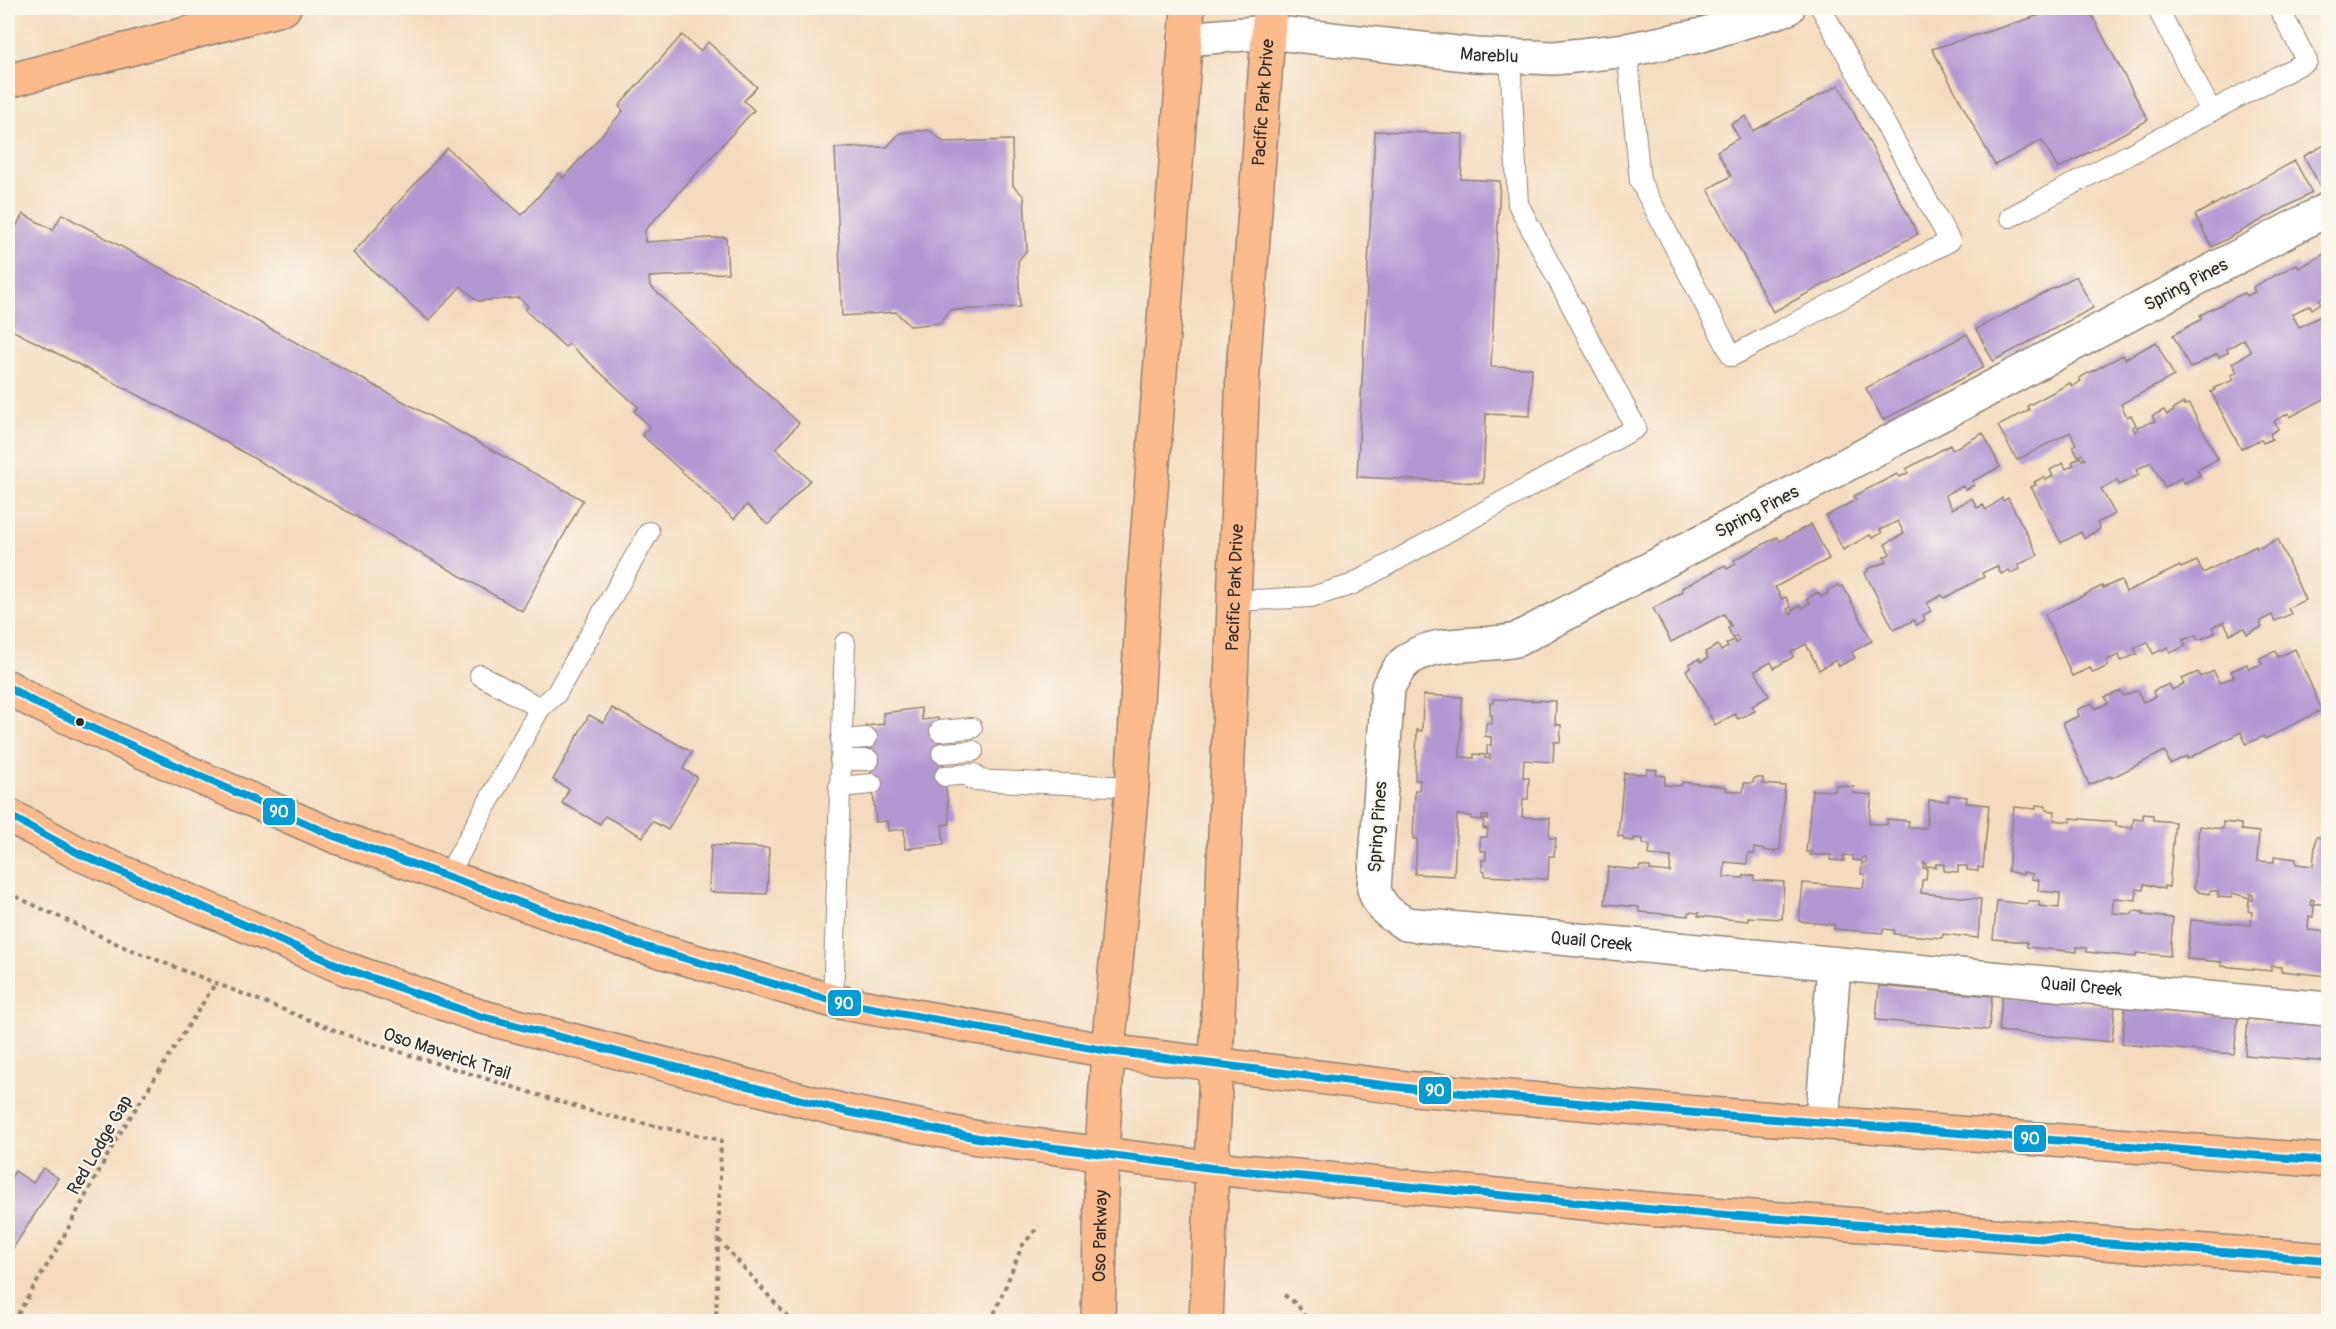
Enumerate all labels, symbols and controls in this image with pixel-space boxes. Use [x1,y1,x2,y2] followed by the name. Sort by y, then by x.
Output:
[1247,38,1279,167] street label: Pacific Park Drive
[1459,42,1519,68] street label: Mareblu
[2140,253,2232,317] street label: Spring Pines
[1711,480,1803,544] street label: Spring Pines
[1221,523,1249,652] street label: Pacific Park Drive
[74,716,86,728] unlabelled marker
[1363,780,1393,874] street label: Spring Pines
[262,797,296,826] line badge: 90
[269,802,289,822] text: 90
[1549,926,1634,956] street label: Quail Creek
[2039,971,2124,1002] street label: Quail Creek
[827,989,862,1017] line badge: 90
[834,994,854,1014] text: 90
[380,1022,514,1086] street label: Oso Maverick Trail
[1418,1076,1452,1105] line badge: 90
[1425,1081,1445,1101] text: 90
[62,1091,138,1199] street label: Red Lodge Gap
[2013,1124,2047,1153] line badge: 90
[2020,1129,2040,1149] text: 90
[1087,1189,1113,1283] street label: Oso Parkway

